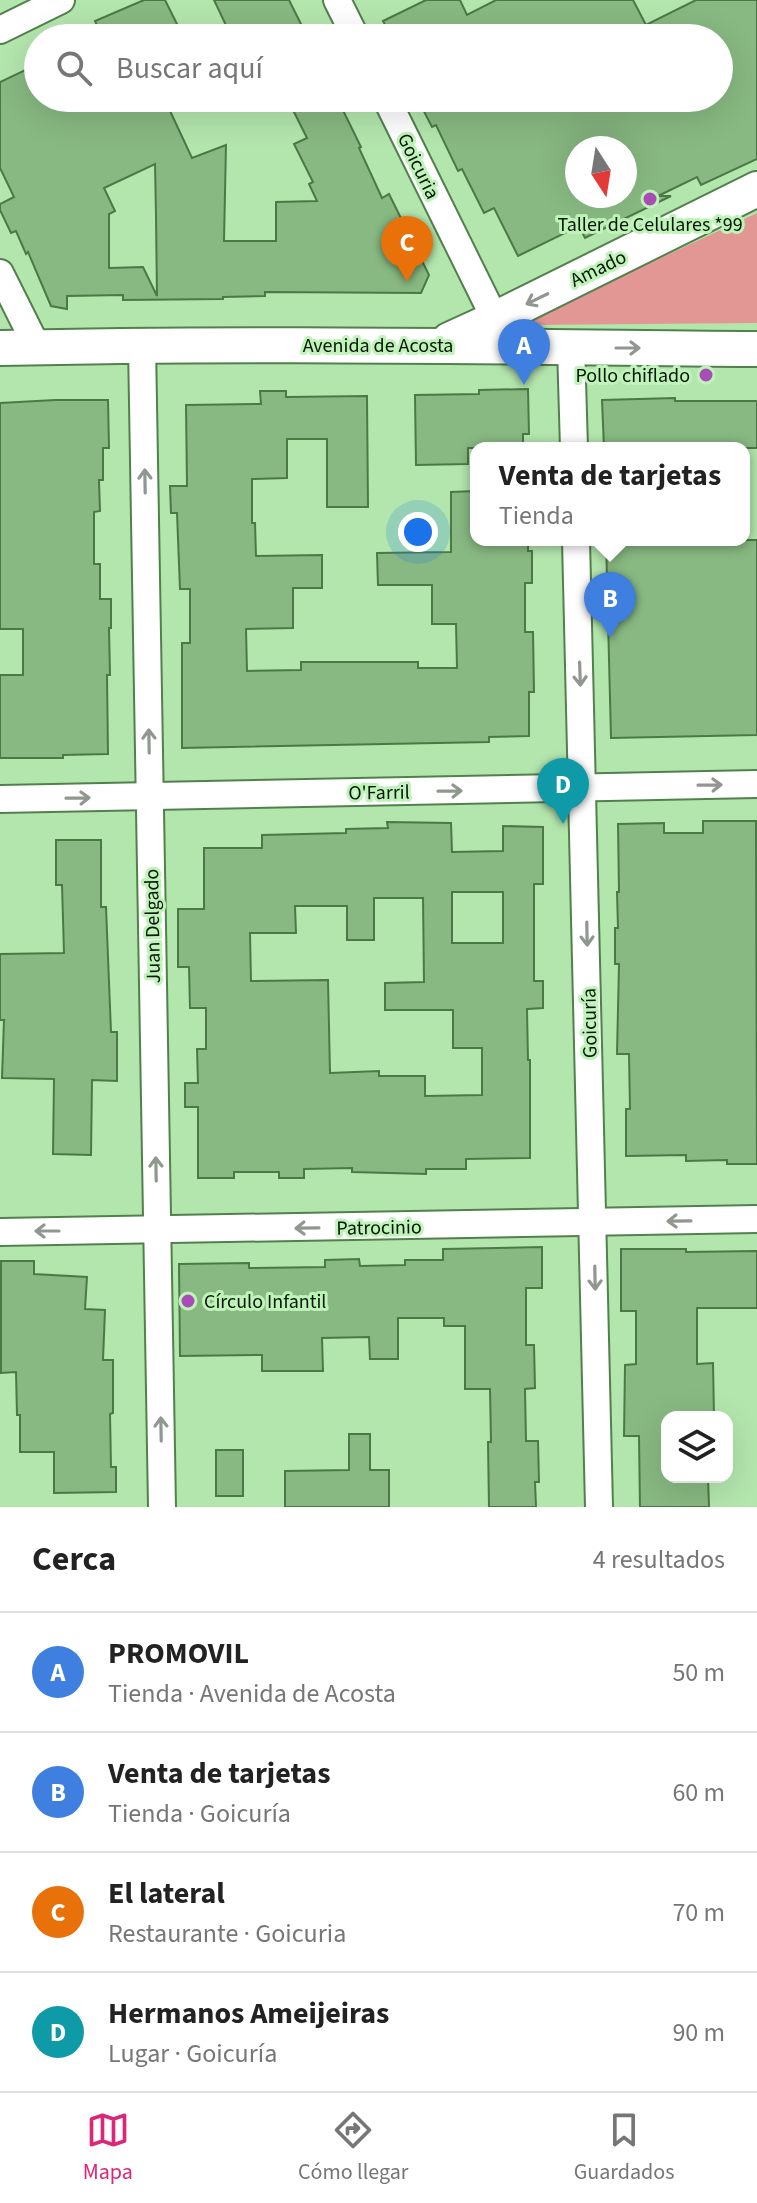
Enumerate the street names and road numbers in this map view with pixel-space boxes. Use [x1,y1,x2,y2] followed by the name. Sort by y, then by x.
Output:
[390,129,446,204] street label: Goicuria
[566,243,631,295] street label: Amado
[303,332,453,360] street label: Avenida de Acosta
[348,778,410,808] street label: O'Farril
[138,868,168,984] street label: Juan Delgado
[575,988,605,1058] street label: Goicuría
[336,1213,422,1243] street label: Patrocinio

